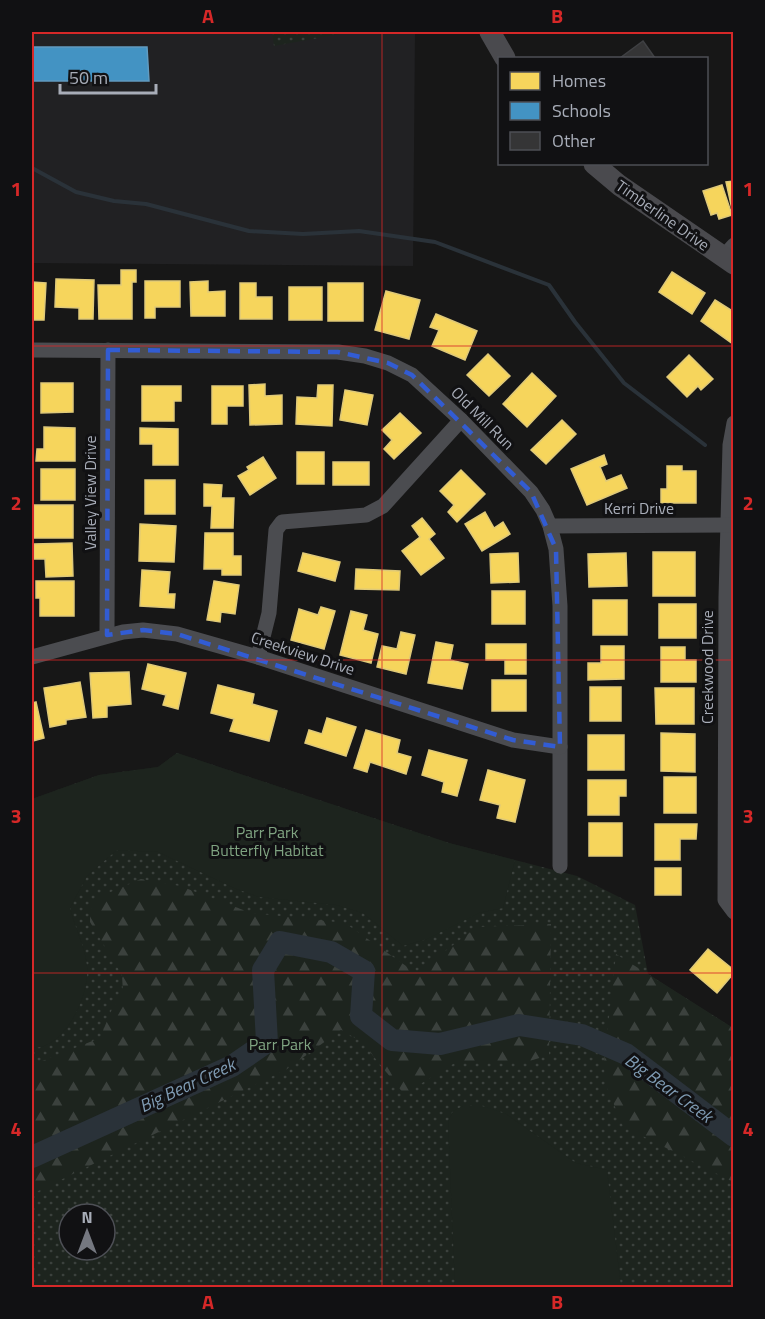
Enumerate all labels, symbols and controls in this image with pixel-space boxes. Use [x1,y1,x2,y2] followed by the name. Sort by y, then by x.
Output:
[202,0,214,31] text: A
[551,0,563,31] text: B
[60,57,156,95] scale bar
[498,57,708,165] legend
[69,64,108,91] text: 50 m
[552,67,606,94] text: Homes
[552,97,611,124] text: Schools
[552,127,595,154] text: Other
[10,173,22,204] text: 1
[742,173,754,204] text: 1
[611,174,715,256] street label: Timberline Drive
[446,381,520,455] street label: Old Mill Run
[78,436,102,551] street label: Valley View Drive
[10,487,22,518] text: 2
[742,487,754,518] text: 2
[604,496,674,520] street label: Kerri Drive
[695,610,719,724] street label: Creekwood Drive
[248,625,358,681] street label: Creekview Drive
[10,800,22,831] text: 3
[742,800,754,831] text: 3
[210,820,324,862] park label: Parr Park Butterfly Habitat
[249,1032,312,1056] park label: Parr Park
[619,1047,720,1130] water label: Big Bear Creek
[135,1050,241,1119] water label: Big Bear Creek
[10,1113,22,1144] text: 4
[742,1113,754,1144] text: 4
[57,1202,117,1262] north arrow
[81,1205,93,1229] text: N
[202,1286,214,1317] text: A
[551,1286,563,1317] text: B

